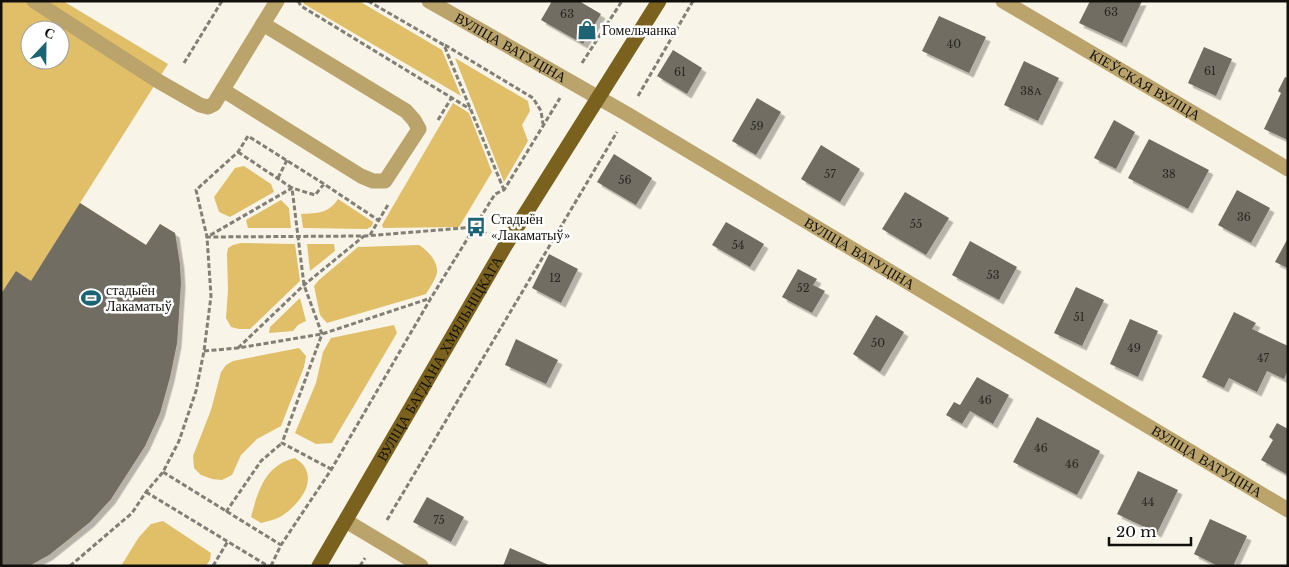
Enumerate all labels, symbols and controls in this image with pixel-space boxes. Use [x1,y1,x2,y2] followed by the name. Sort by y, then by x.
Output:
[1104,5,1118,19] house number: 63
[560,7,574,21] house number: 63
[452,9,571,87] street label: ВУЛІЦА ВАТУЦІНА
[576,19,598,41] shop icon: Гомельчанка
[20,20,70,70] north arrow
[602,21,677,39] place label: Гомельчанка
[42,23,58,43] text: С
[947,37,961,51] house number: 40
[1086,45,1205,125] street label: КІЕЎСКАЯ ВУЛІЦА
[1204,64,1216,78] house number: 61
[674,65,686,79] house number: 61
[1020,84,1042,98] house number: 38А
[750,119,764,133] house number: 59
[824,167,836,181] house number: 57
[1162,167,1176,181] house number: 38
[618,173,632,187] house number: 56
[491,210,570,244] place label: Стадыён «Лакаматыў»
[1237,210,1251,224] house number: 36
[801,213,919,294] street label: ВУЛІЦА ВАТУЦІНА
[465,216,487,238] bus stop icon: Стадыён «Лакаматыў»
[910,217,922,231] house number: 55
[732,238,744,252] house number: 54
[373,252,507,464] street label: ВУЛІЦА БАГДАНА ХМЯЛЬНІЦКАГА
[986,268,1000,282] house number: 53
[549,271,561,285] house number: 12
[106,281,172,315] place label: стадыён Лакаматыў
[796,281,810,295] house number: 52
[80,287,102,309] sports icon: стадыён Лакаматыў
[1073,310,1085,324] house number: 51
[871,336,885,350] house number: 50
[1127,341,1141,355] house number: 49
[1257,351,1269,365] house number: 47
[978,393,992,407] house number: 46
[1148,421,1266,502] street label: ВУЛІЦА ВАТУЦІНА
[1034,441,1048,455] house number: 46
[1065,457,1079,471] house number: 46
[1142,495,1154,509] house number: 44
[433,513,445,527] house number: 75
[1109,514,1192,546] scale bar
[1116,522,1156,541] text: 20 m

